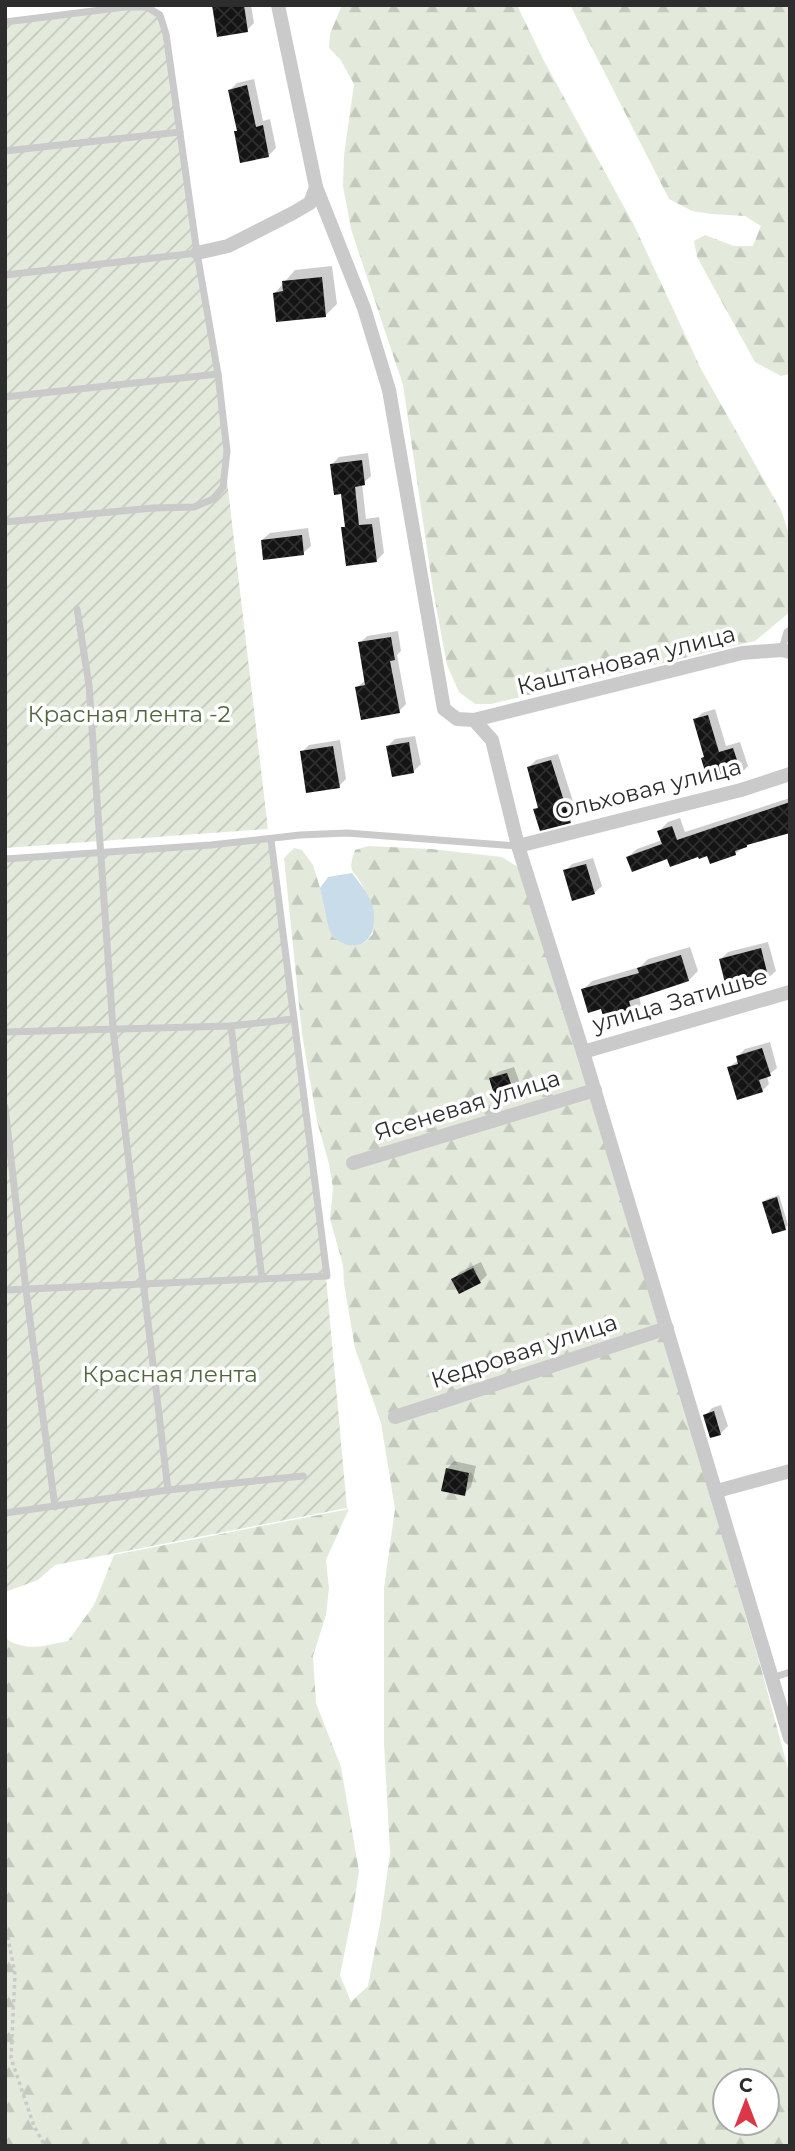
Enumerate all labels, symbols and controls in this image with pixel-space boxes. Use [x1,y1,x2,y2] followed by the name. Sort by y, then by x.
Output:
[514,619,738,701] street label: Каштановая улица
[27,700,231,728] park label: Красная лента -2
[552,752,744,826] street label: Ольховая улица
[588,962,771,1039] street label: улица Затишье
[371,1063,563,1147] street label: Ясеневая улица
[427,1308,621,1394] street label: Кедровая улица
[82,1360,258,1388] park label: Красная лента
[711,2067,781,2137] north arrow
[739,2074,753,2097] text: С

